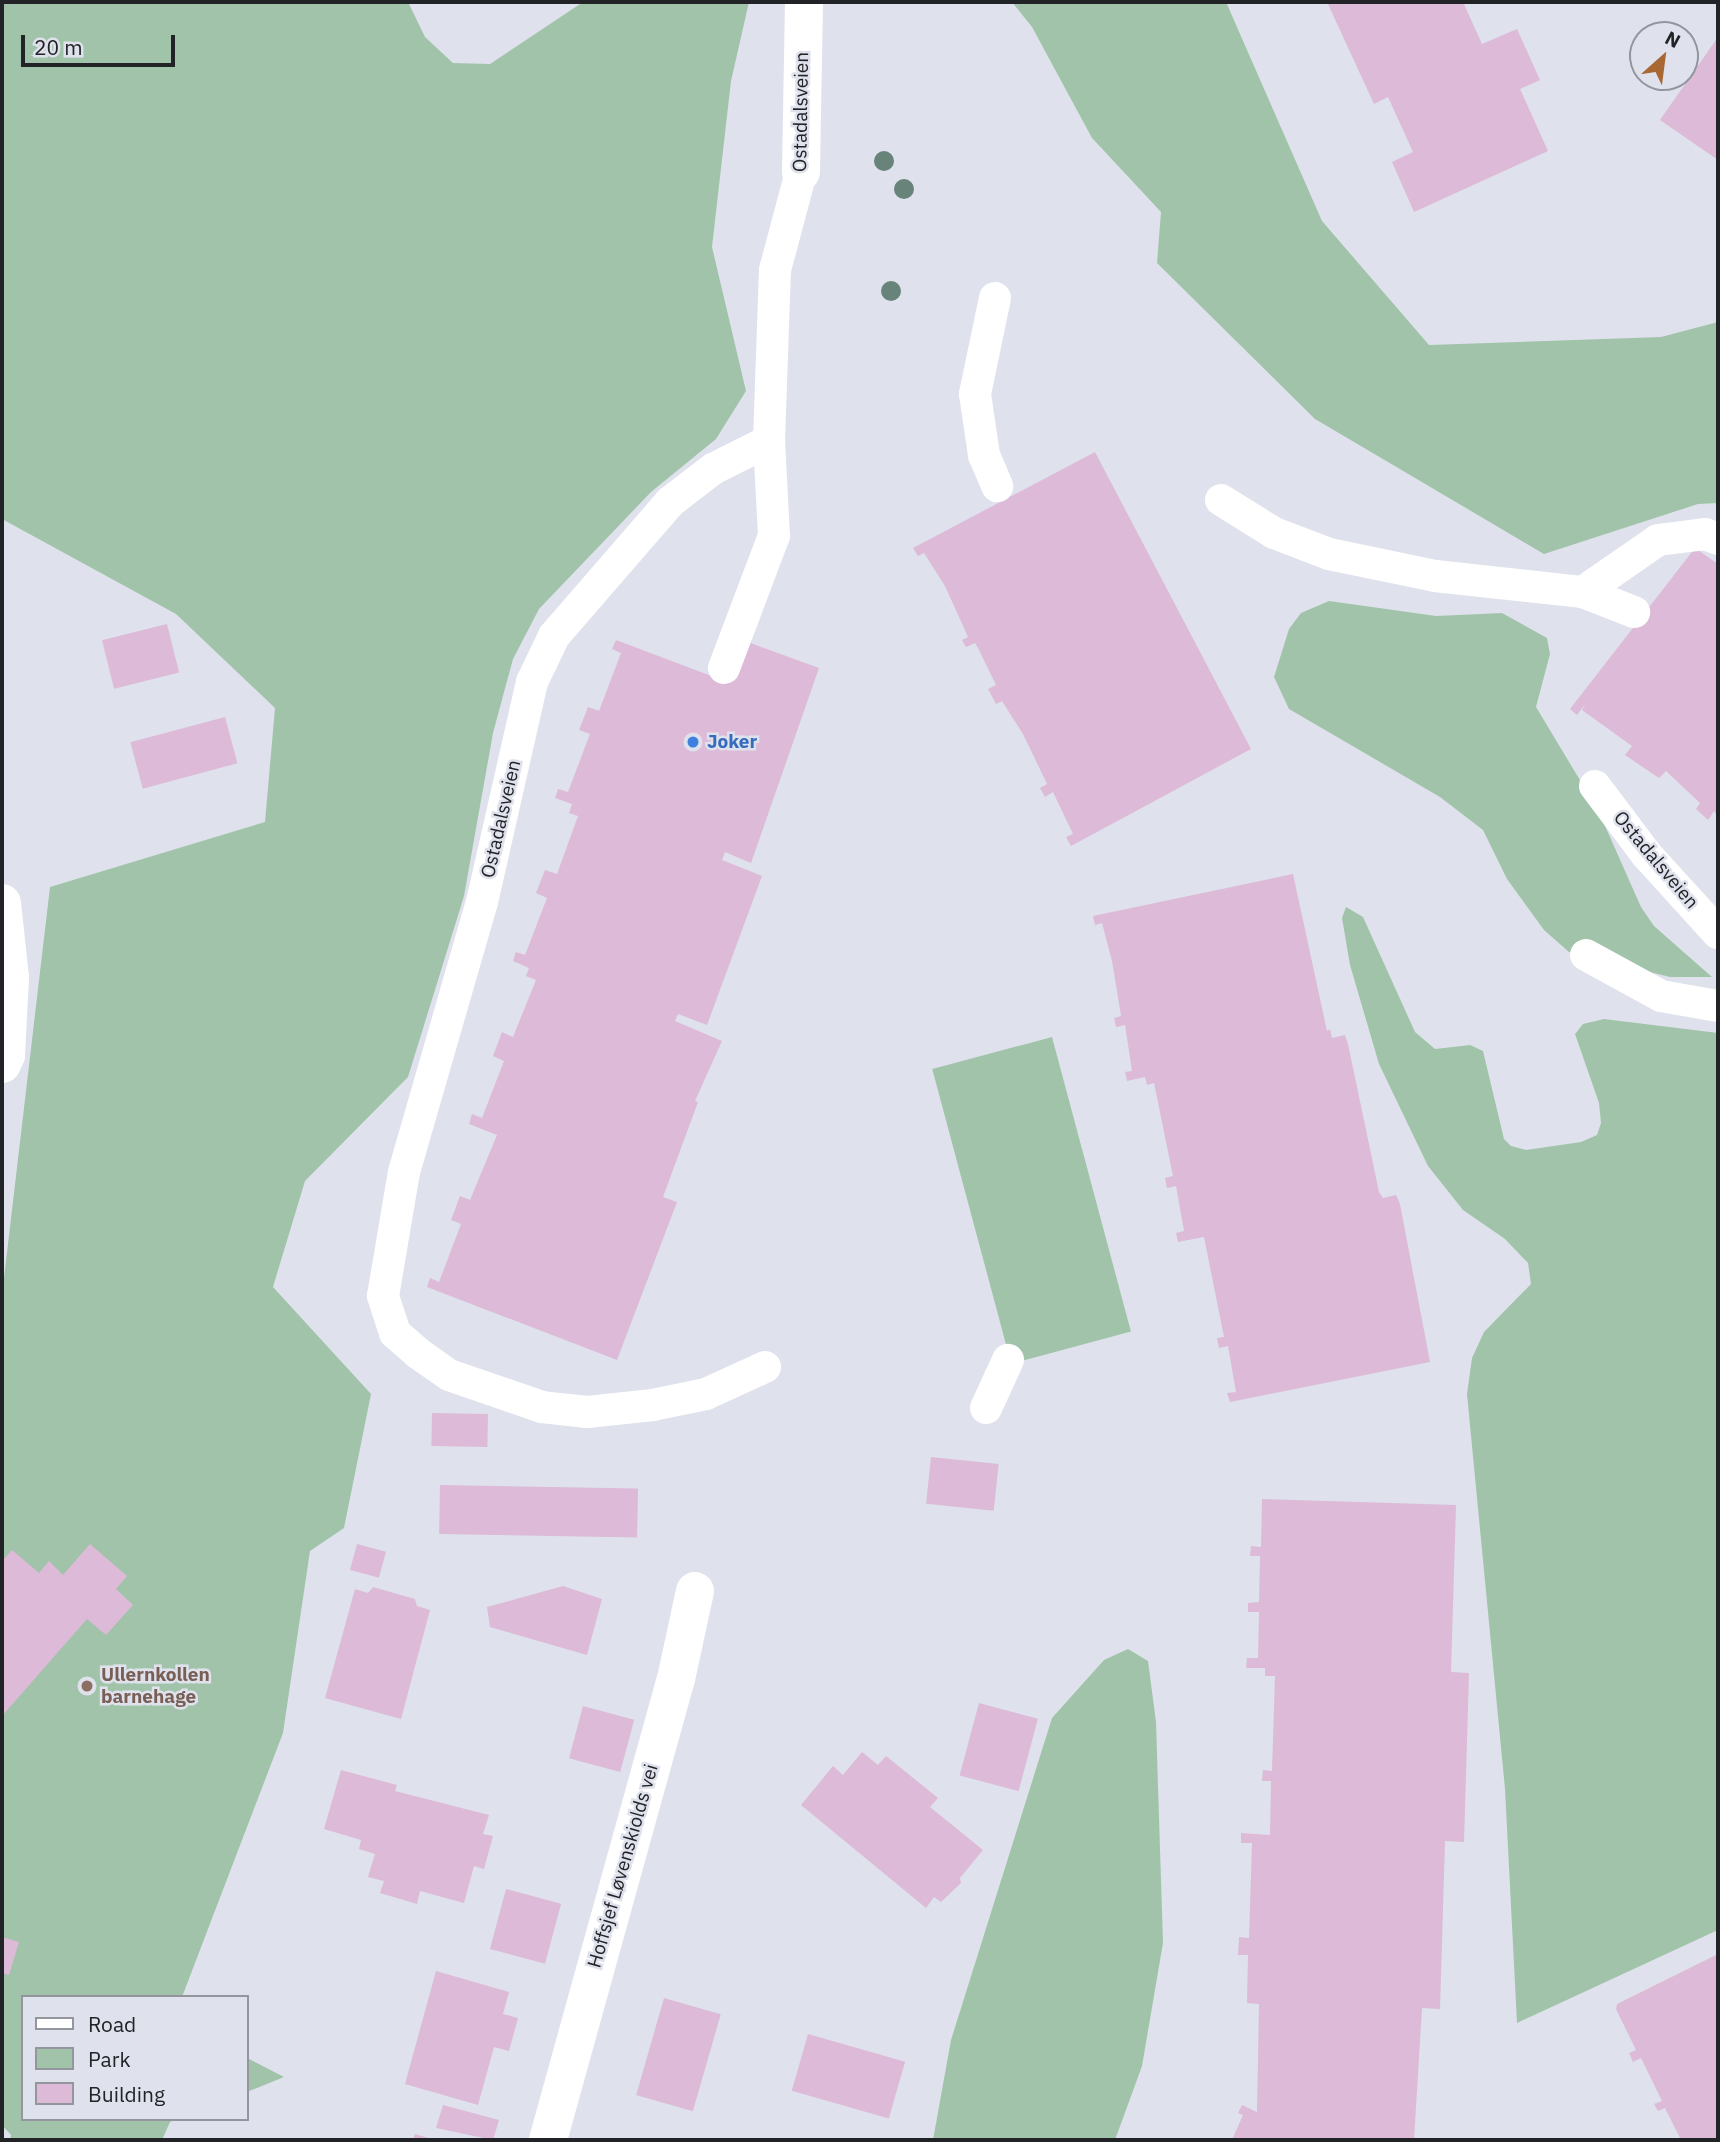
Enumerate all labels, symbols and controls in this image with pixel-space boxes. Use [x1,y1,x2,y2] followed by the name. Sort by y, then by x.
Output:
[24,21,178,65] scale bar
[1629,21,1699,91] north arrow
[1661,25,1685,53] text: N
[34,33,83,61] text: 20 m
[789,52,813,172] street label: Ostadalsveien
[707,731,757,753] place label: Joker
[685,734,701,750] marker: Joker
[476,758,526,880] street label: Ostadalsveien
[1609,807,1703,913] street label: Ostadalsveien
[101,1664,210,1708] place label: Ullernkollen barnehage
[79,1678,95,1694] marker: Ullernkollen barnehage
[583,1762,663,1970] street label: Hoffsjef Løvenskiolds vei
[21,1995,248,2121] legend
[88,2010,136,2038] text: Road
[88,2045,131,2073] text: Park
[88,2080,165,2108] text: Building

